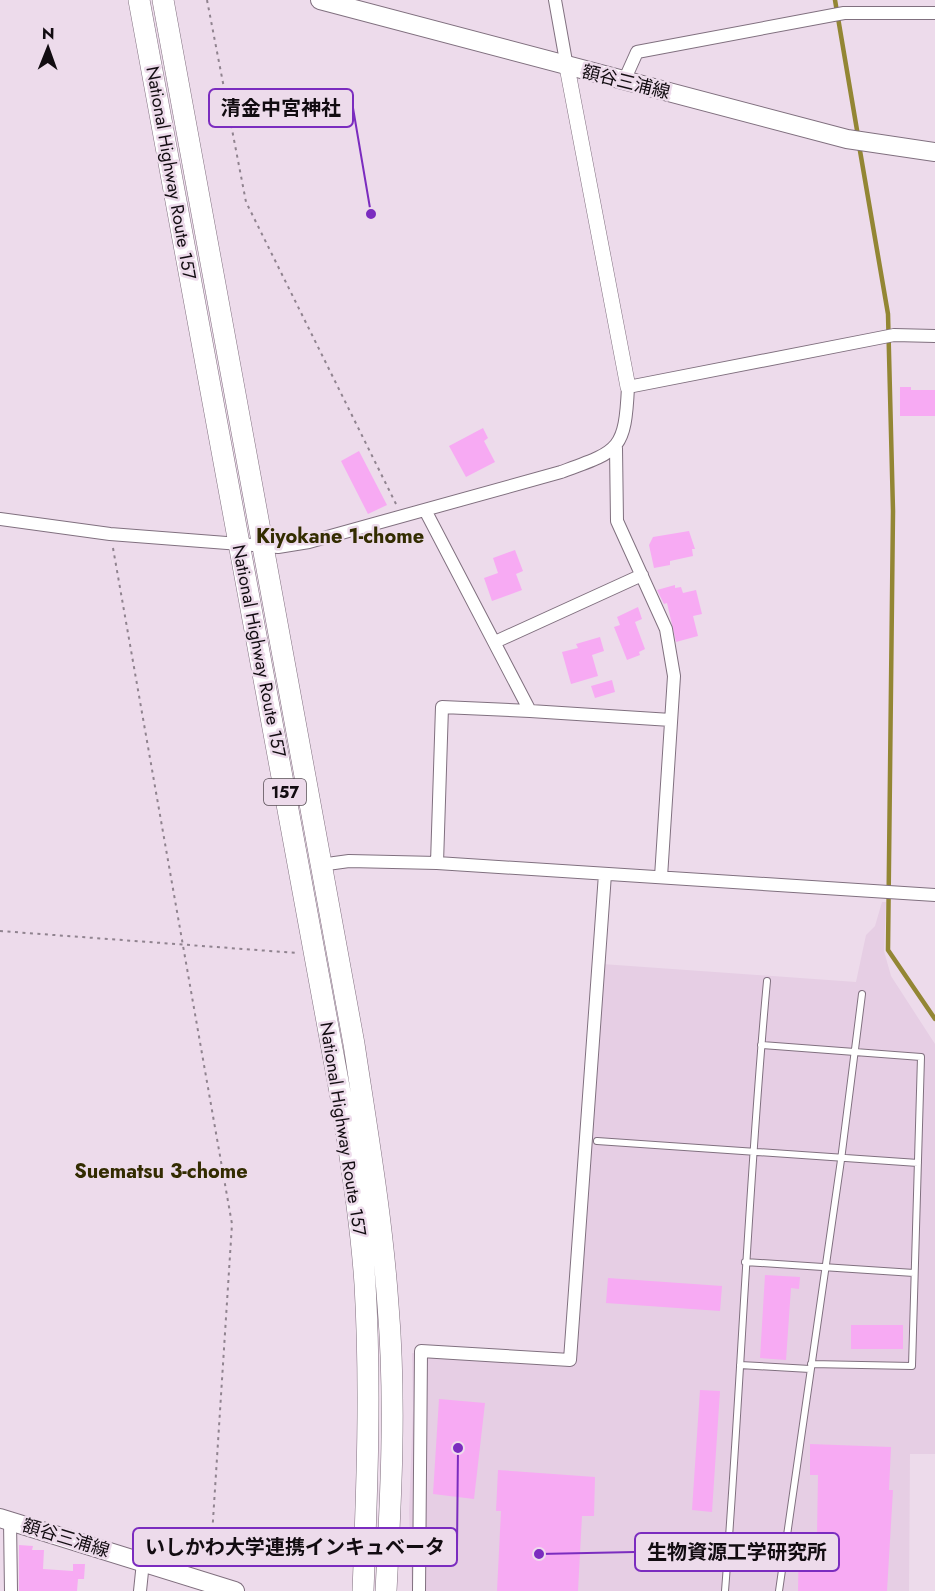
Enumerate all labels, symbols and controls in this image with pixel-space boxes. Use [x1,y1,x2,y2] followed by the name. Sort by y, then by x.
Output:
[18,18,78,78] north arrow
[42,22,55,45] text: N
[579,58,673,106] street label: 額谷三浦線
[139,64,203,282] street label: National Highway Route 157
[209,89,353,127] callout: 清金中宮神社
[221,94,341,123] text: 清金中宮神社
[256,522,424,551] district label: Kiyokane 1-chome
[226,542,293,760] street label: National Highway Route 157
[264,779,306,805] road number: 157
[313,1020,373,1238] street label: National Highway Route 157
[74,1157,248,1186] district label: Suematsu 3-chome
[19,1512,113,1564] street label: 額谷三浦線
[133,1528,457,1566] callout: いしかわ大学連携インキュベータ
[145,1533,445,1562] text: いしかわ大学連携インキュベータ
[635,1533,839,1571] callout: 生物資源工学研究所
[647,1538,827,1567] text: 生物資源工学研究所

